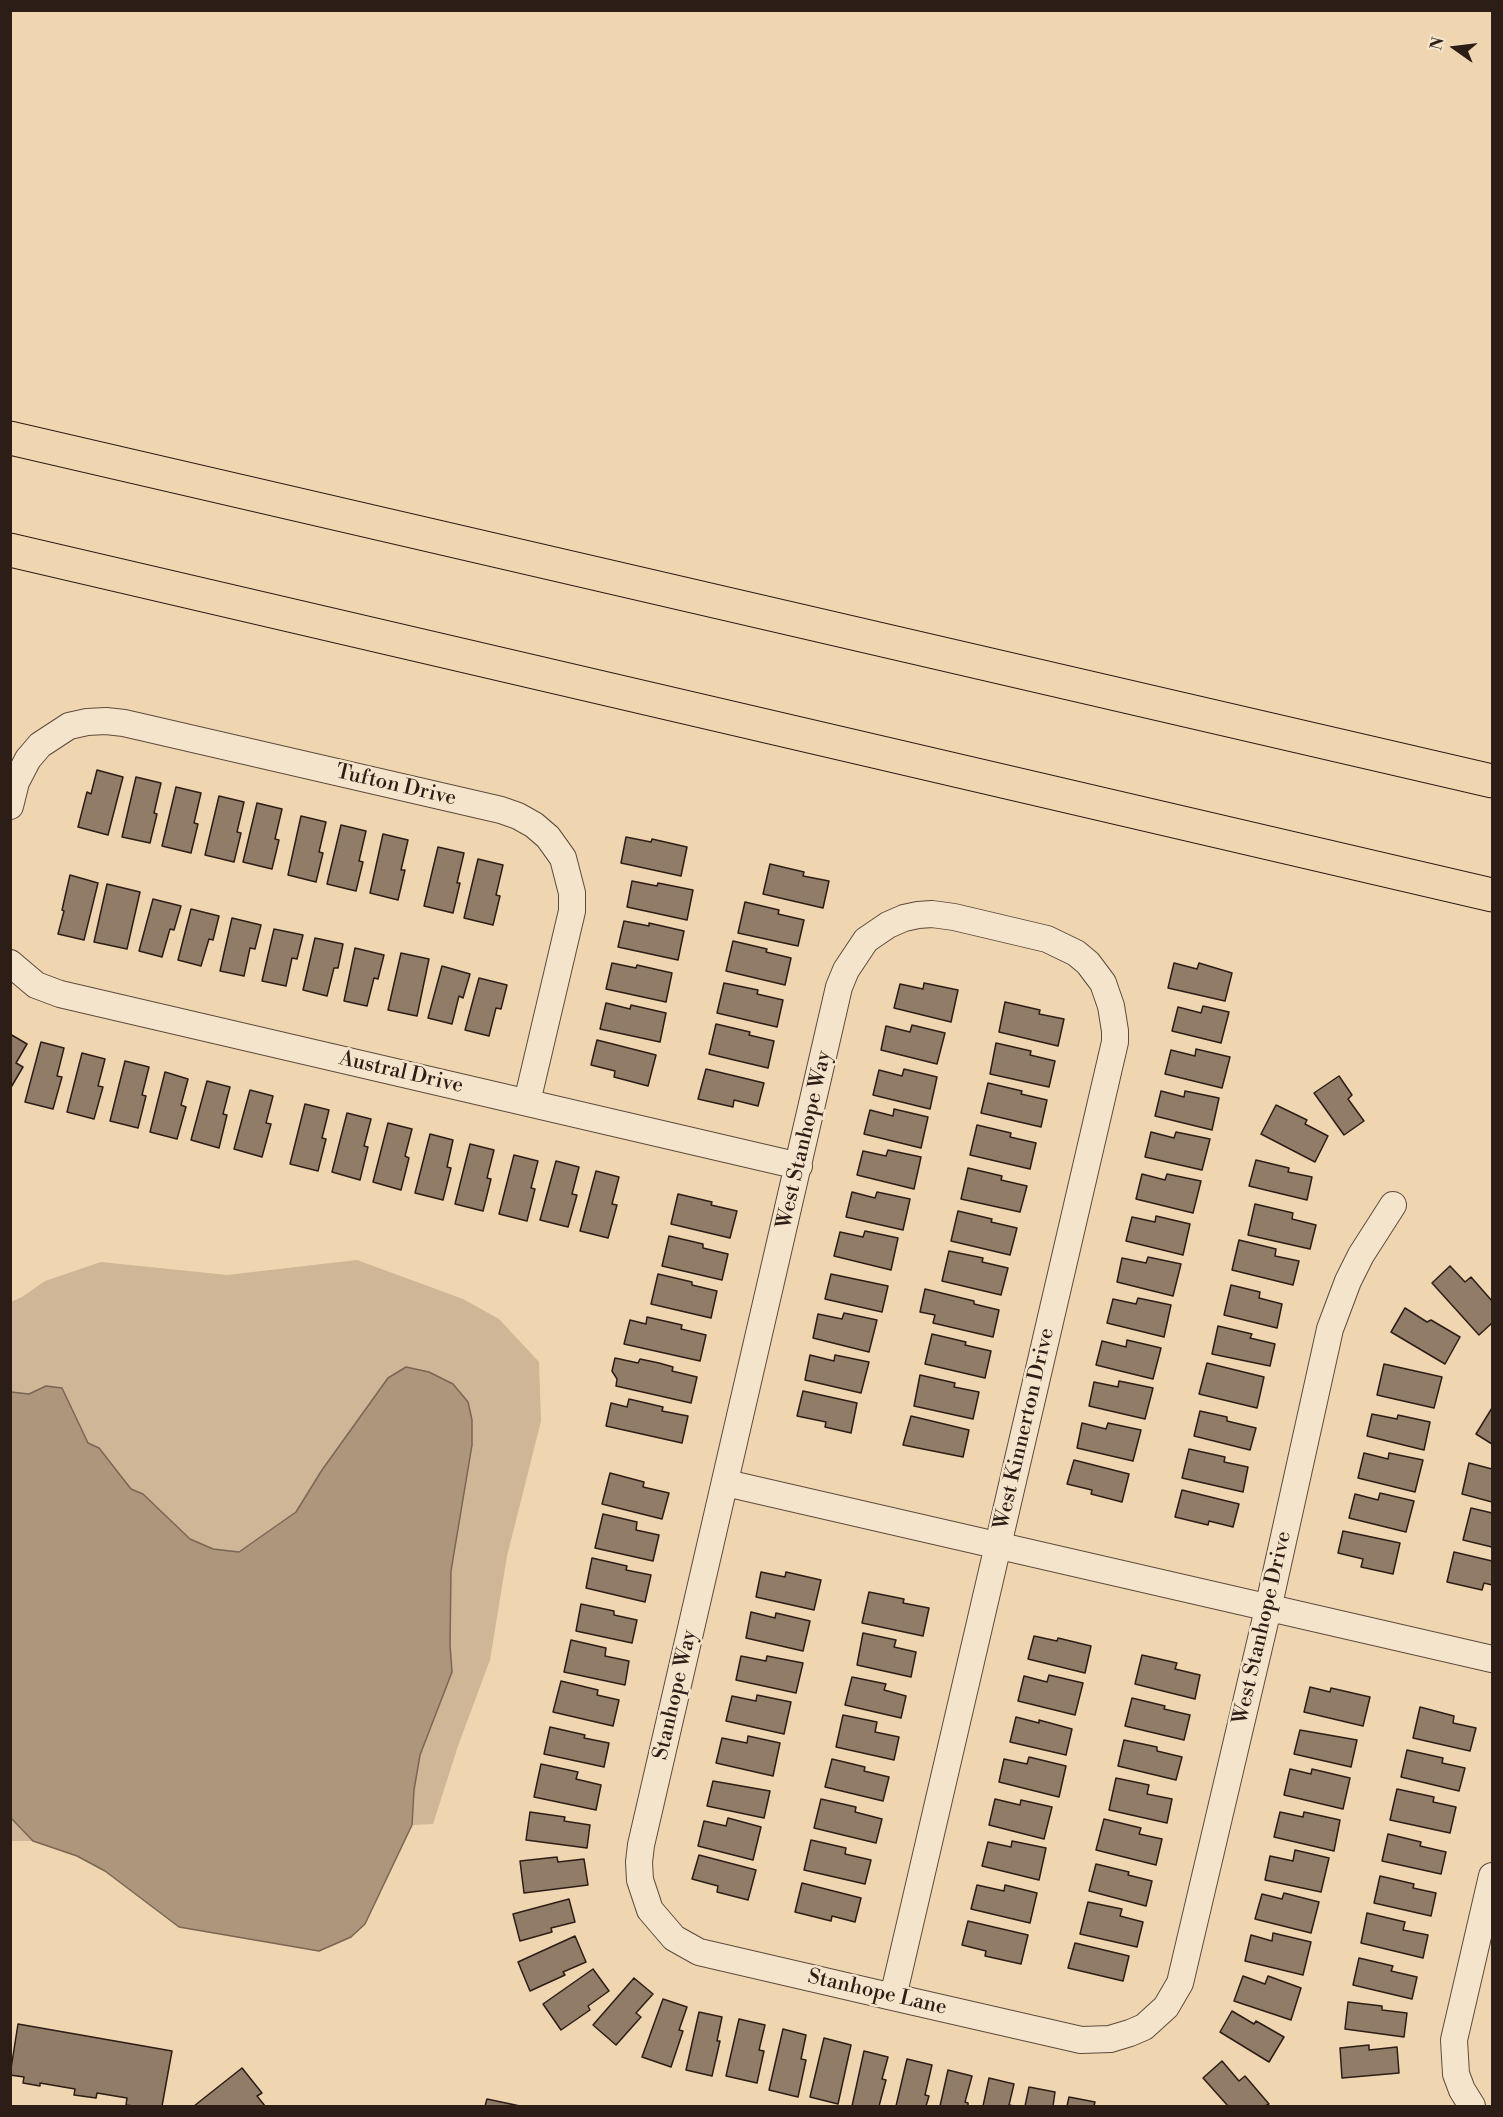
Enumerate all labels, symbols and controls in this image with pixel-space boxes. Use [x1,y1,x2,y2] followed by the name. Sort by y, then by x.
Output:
[1425,18,1485,78] north arrow
[1426,35,1449,52] text: N
[333,760,459,812] street label: Tufton Drive
[336,1046,466,1100] street label: Austral Drive
[772,1048,838,1232] street label: West Stanhope Way
[990,1326,1060,1532] street label: West Kinnerton Drive
[1229,1529,1297,1727] street label: West Stanhope Drive
[649,1628,703,1762] street label: Stanhope Way
[805,1965,949,2021] street label: Stanhope Lane

